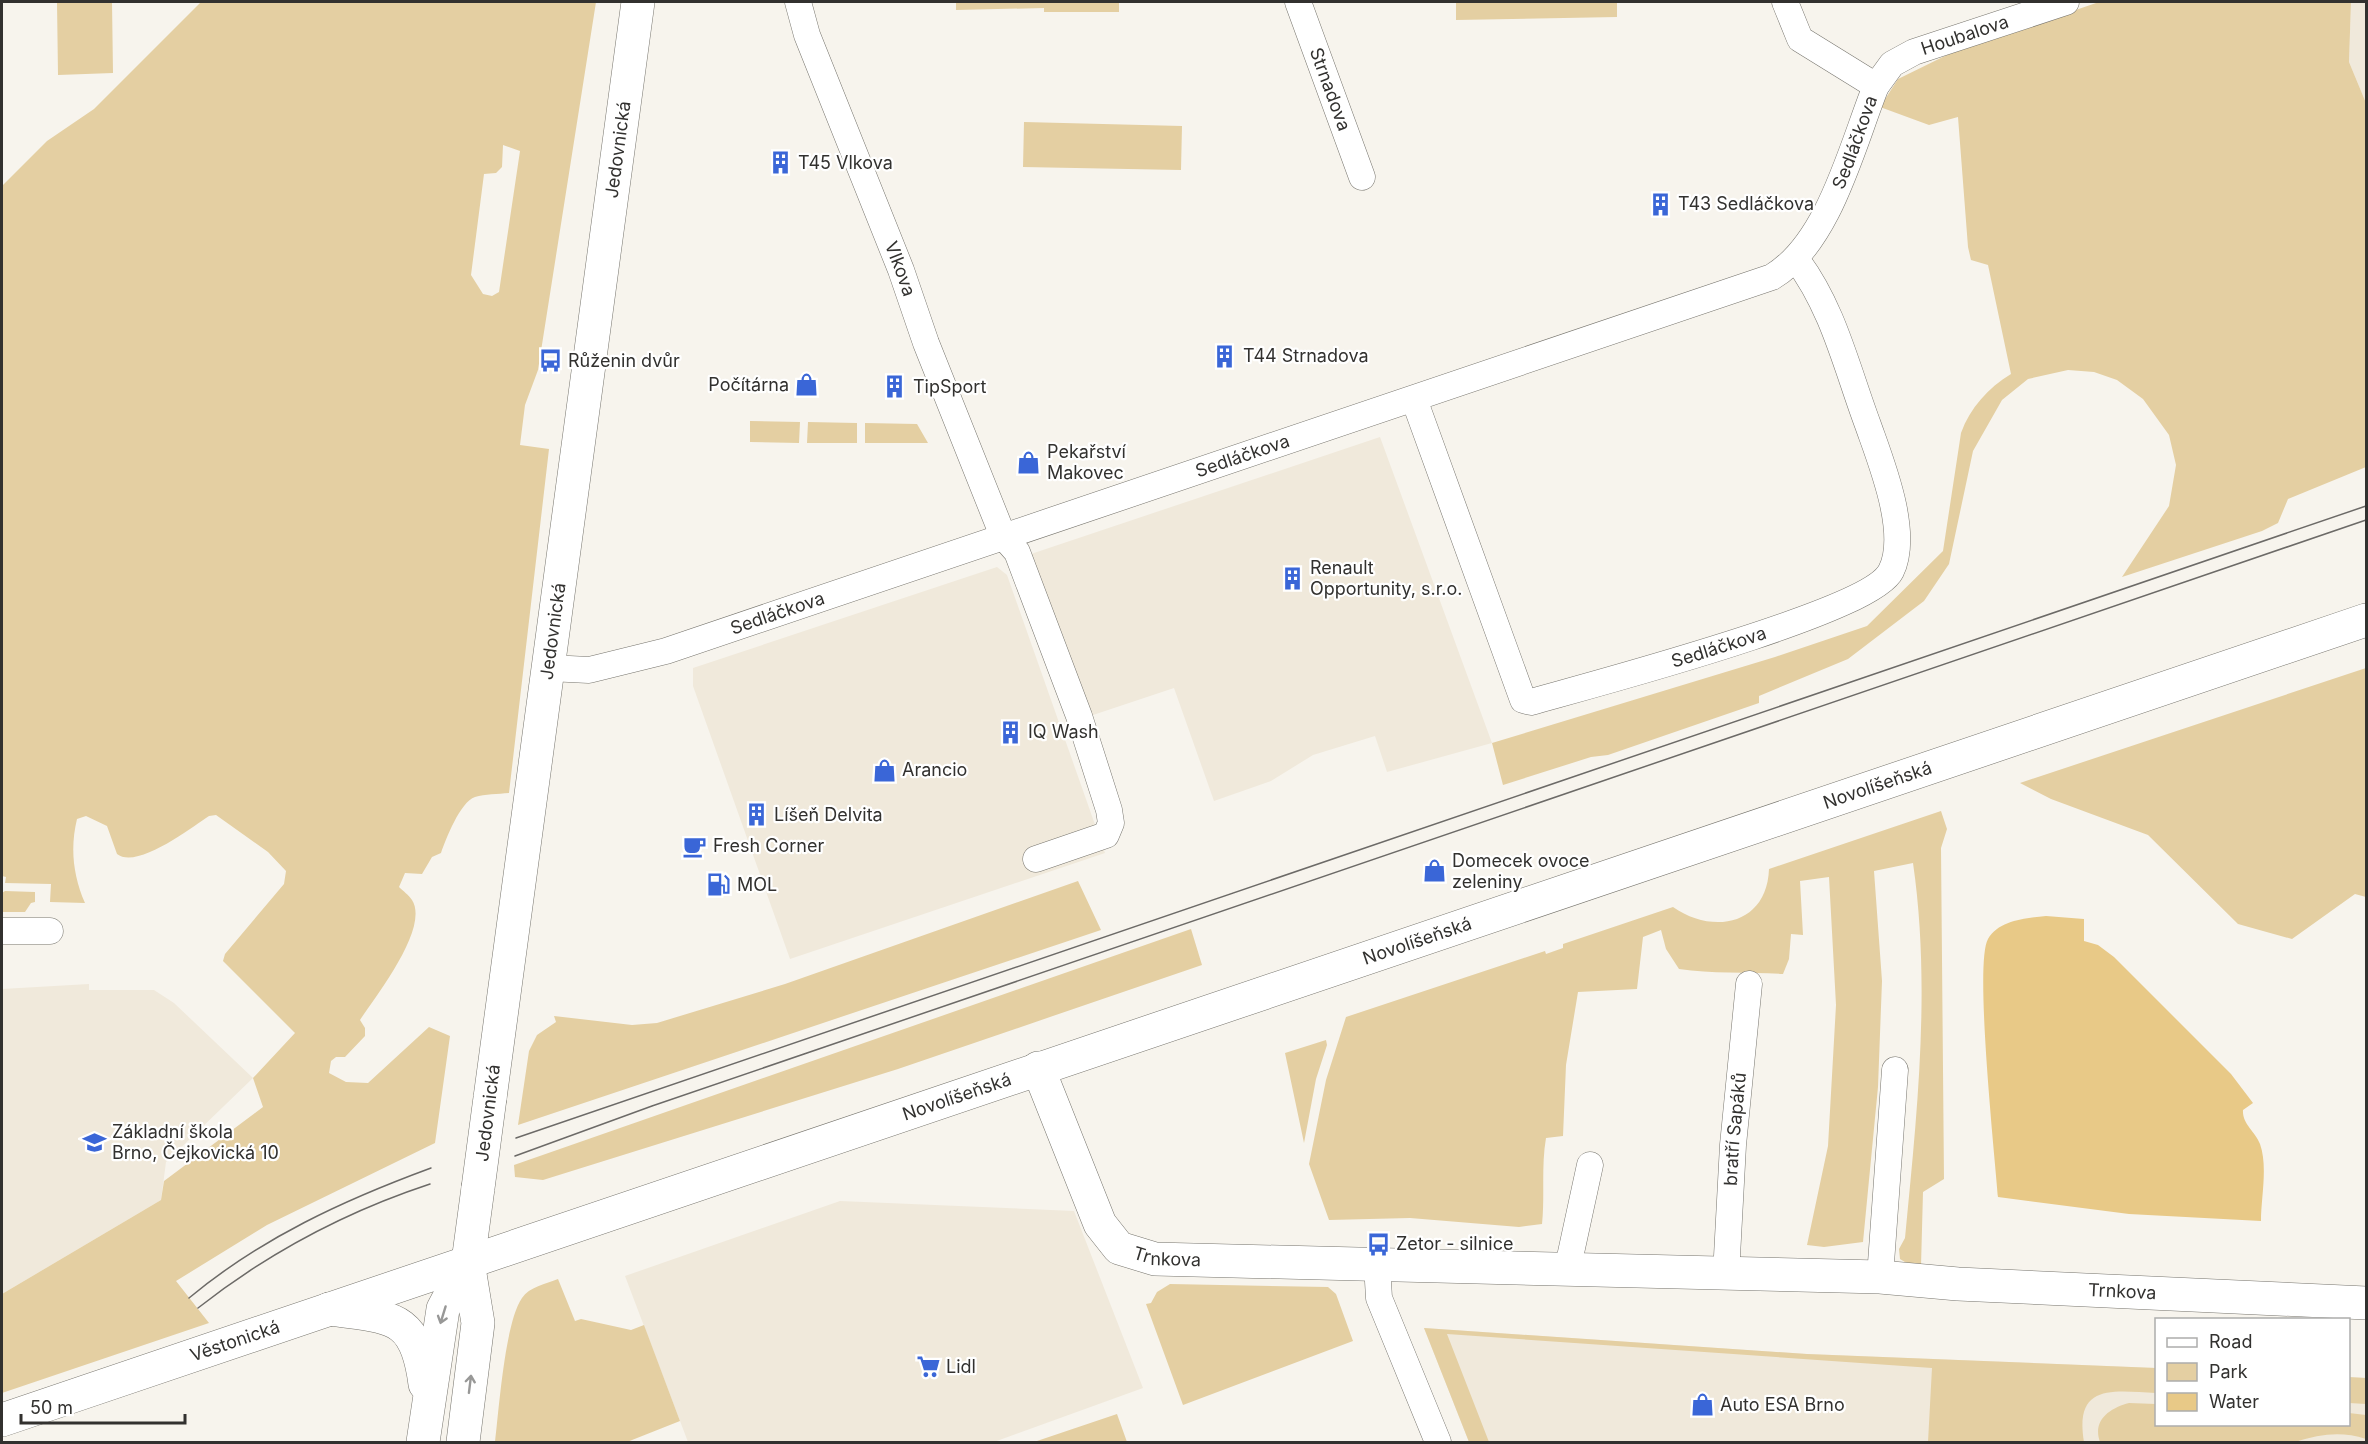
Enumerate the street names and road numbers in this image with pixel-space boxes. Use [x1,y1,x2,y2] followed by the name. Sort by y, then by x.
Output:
[1918,11,2011,59] street label: Houbalova
[1306,45,1355,134] street label: Strnadova
[1828,93,1881,192] street label: Sedláčkova
[601,100,635,199] street label: Jedovnická
[881,238,920,299] street label: Vlkova
[1193,430,1292,481] street label: Sedláčkova
[536,581,569,681] street label: Jedovnická
[728,587,827,638] street label: Sedláčkova
[1669,622,1769,672] street label: Sedláčkova
[1820,757,1934,813] street label: Novolíšeňská
[1360,912,1474,969] street label: Novolíšeňská
[471,1063,504,1163] street label: Jedovnická
[900,1068,1014,1125] street label: Novolíšeňská
[1720,1072,1750,1187] street label: bratří Sapáků
[1131,1242,1201,1270] street label: Trnkova
[2088,1279,2157,1303] street label: Trnkova
[187,1316,282,1366] street label: Věstonická

